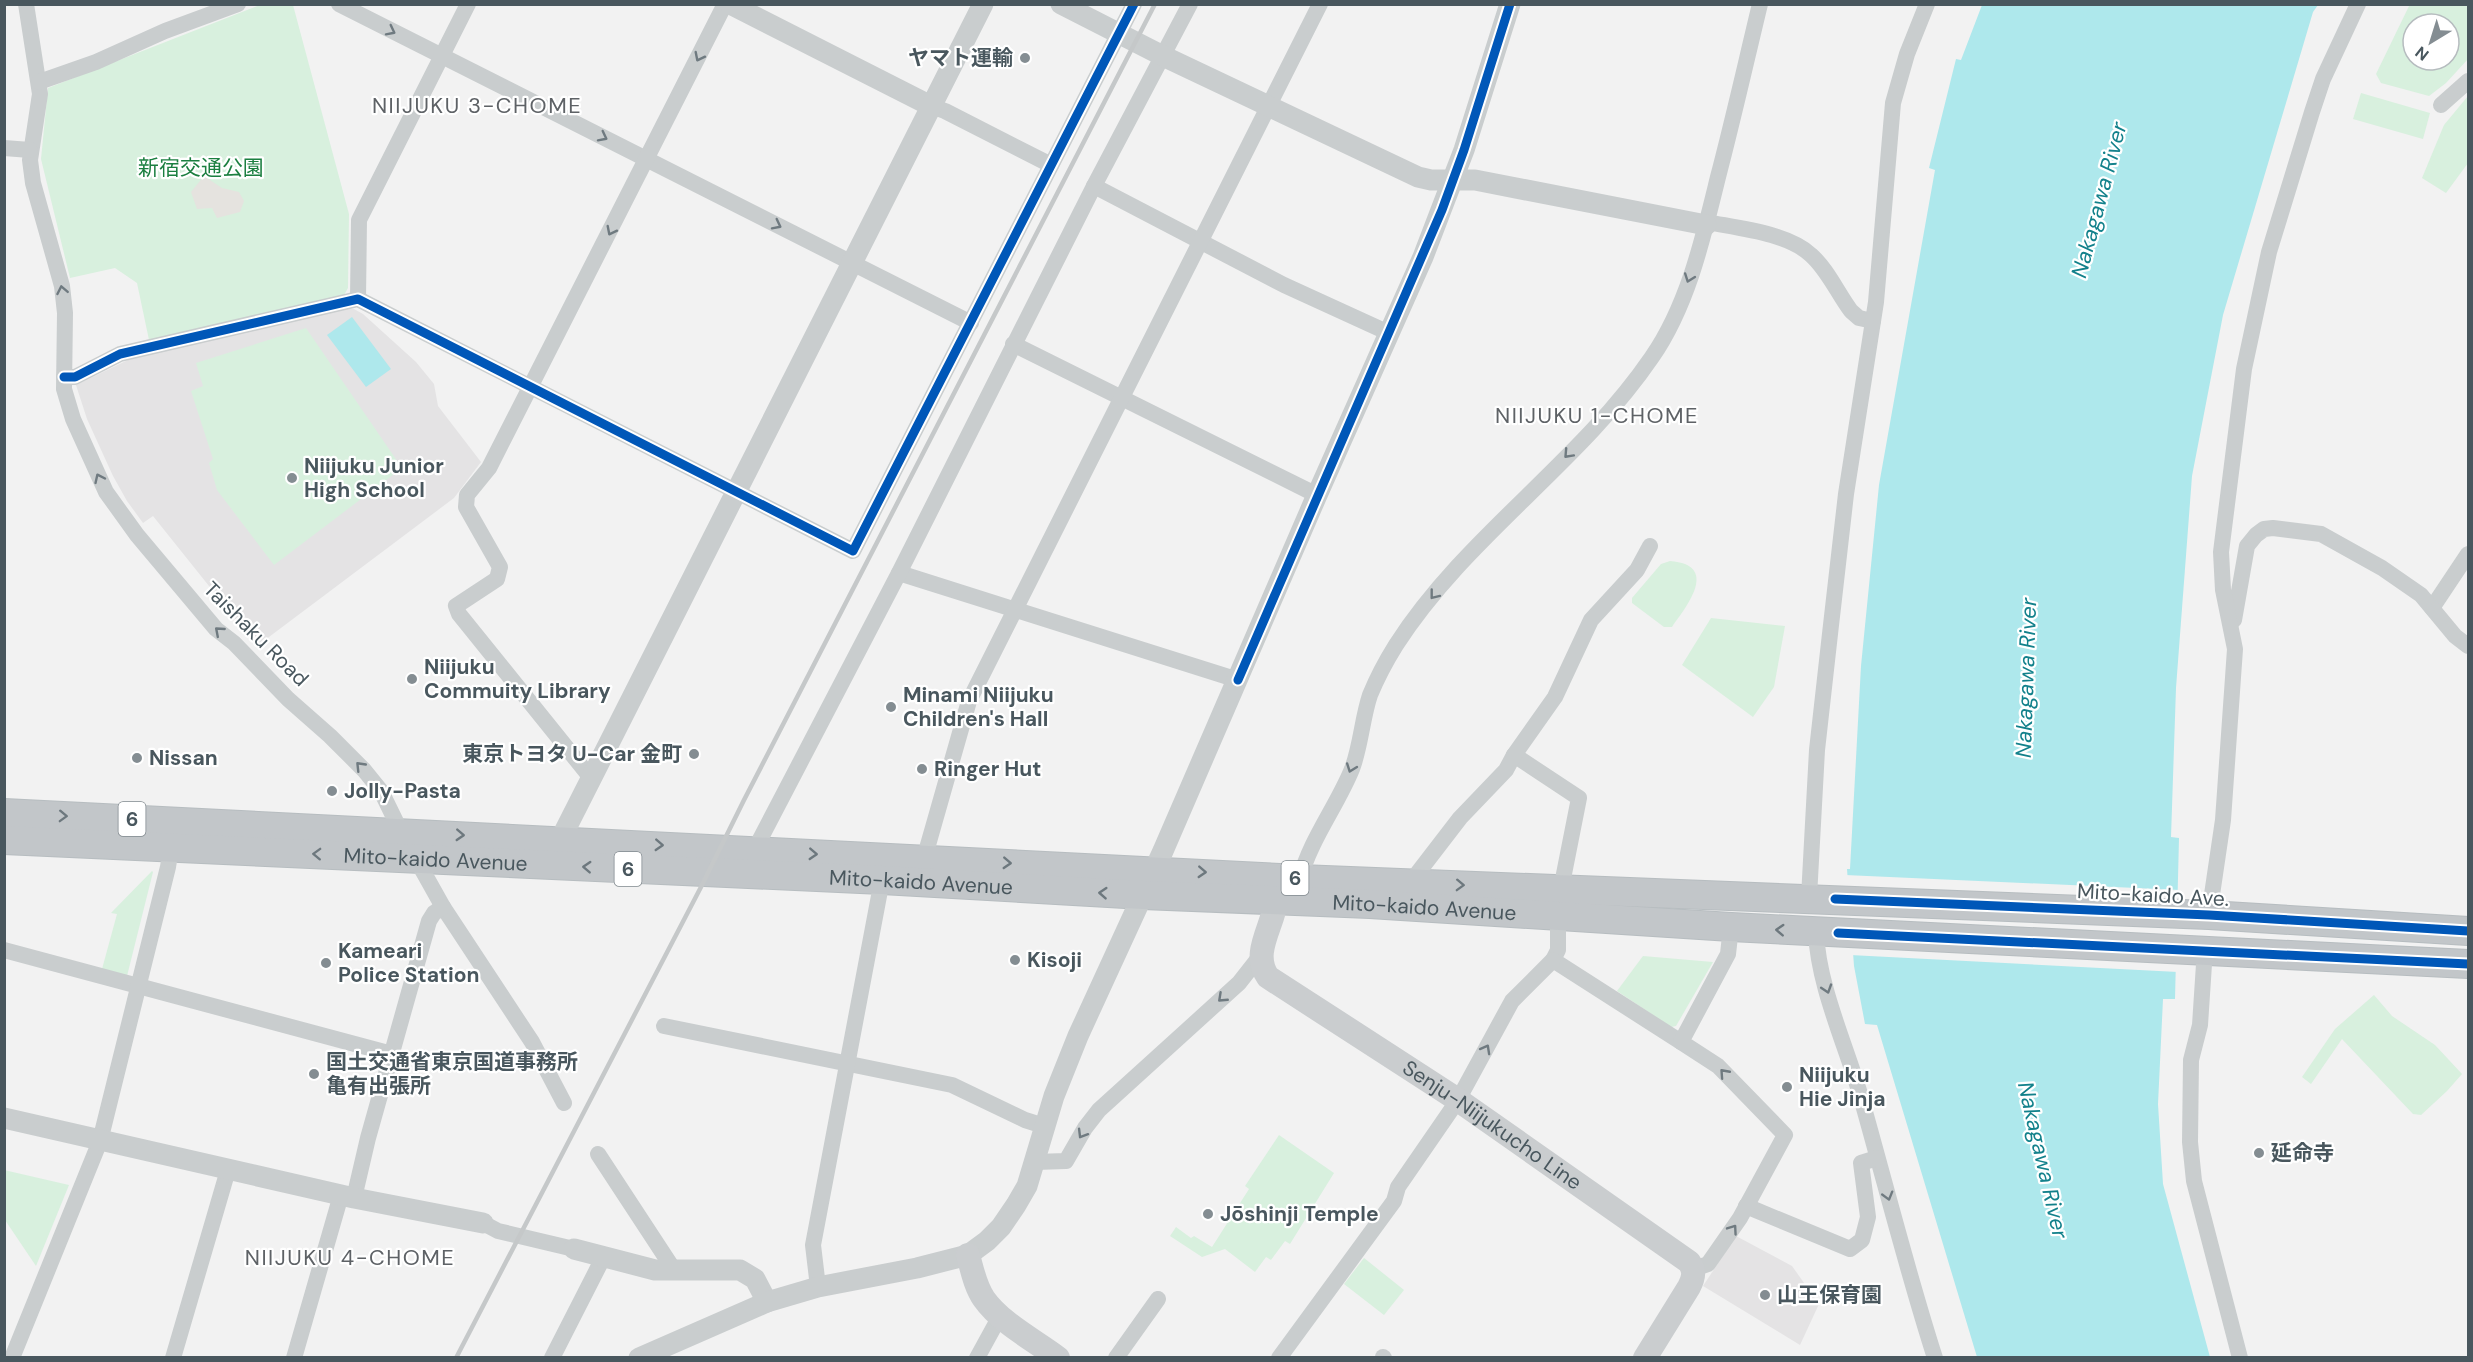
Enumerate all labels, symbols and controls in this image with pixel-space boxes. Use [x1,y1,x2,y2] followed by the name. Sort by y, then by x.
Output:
[2401,12,2461,72] north arrow
[385,24,396,36] one-way arrow
[2411,42,2433,65] text: N
[908,44,1013,72] place label: ヤマト運輸
[694,50,706,61] one-way arrow
[1018,51,1032,65] marker: ヤマト運輸
[372,91,582,120] district label: NIIJUKU 3-CHOME
[2064,118,2134,281] water label: Nakagawa River
[597,130,607,141] one-way arrow
[138,154,264,182] park label: 新宿交通公園
[771,218,782,230] one-way arrow
[606,224,618,235] one-way arrow
[1684,272,1697,282] one-way arrow
[56,285,69,295] one-way arrow
[1495,401,1699,430] district label: NIIJUKU 1-CHOME
[1565,446,1576,457] one-way arrow
[304,452,444,504] place label: Niijuku Junior High School
[285,471,299,485] marker: Niijuku Junior High School
[95,473,107,484] one-way arrow
[197,575,315,693] street label: Taishaku Road
[1430,588,1441,599] one-way arrow
[2009,597,2043,759] water label: Nakagawa River
[215,627,226,638] one-way arrow
[424,653,611,705] place label: Niijuku Commuity Library
[405,672,419,686] marker: Niijuku Commuity Library
[903,681,1054,733] place label: Minami Niijuku Children's Hall
[884,700,898,714] marker: Minami Niijuku Children's Hall
[462,740,682,768] place label: 東京トヨタ U-Car 金町
[149,744,218,772] place label: Nissan
[687,747,701,761] marker: 東京トヨタ U-Car 金町
[130,751,144,765] marker: Nissan
[934,755,1041,783] place label: Ringer Hut
[356,762,367,773] one-way arrow
[915,762,929,776] marker: Ringer Hut
[1346,762,1359,773] one-way arrow
[344,777,461,805] place label: Jolly-Pasta
[325,784,339,798] marker: Jolly-Pasta
[118,802,146,836] road number: 6
[58,810,67,822] one-way arrow
[455,829,464,842] one-way arrow
[655,839,664,852] one-way arrow
[343,841,528,878] street label: Mito-kaido Avenue
[808,847,817,860] one-way arrow
[312,848,321,861] one-way arrow
[614,852,642,886] road number: 6
[1003,856,1012,869] one-way arrow
[582,861,591,874] one-way arrow
[1282,861,1308,895] road number: 6
[828,864,1014,902] street label: Mito-kaido Avenue
[1198,866,1207,879] one-way arrow
[2076,877,2230,913] street label: Mito-kaido Ave.
[1455,879,1464,891] one-way arrow
[1099,886,1108,899] one-way arrow
[1332,889,1517,927] street label: Mito-kaido Avenue
[1775,924,1784,937] one-way arrow
[338,937,479,989] place label: Kameari Police Station
[1027,946,1082,974] place label: Kisoji
[1008,953,1022,967] marker: Kisoji
[319,956,333,970] marker: Kameari Police Station
[1819,983,1832,994] one-way arrow
[1218,991,1229,1002] one-way arrow
[1479,1045,1490,1055] one-way arrow
[326,1048,578,1100] place label: 国土交通省東京国道事務所 亀有出張所
[1397,1054,1587,1196] street label: Senju-Niijukucho Line
[1799,1061,1885,1113] place label: Niijuku Hie Jinja
[307,1067,321,1081] marker: 国土交通省東京国道事務所 亀有出張所
[1720,1069,1731,1080] one-way arrow
[2011,1079,2075,1242] water label: Nakagawa River
[1780,1080,1794,1094] marker: Niijuku Hie Jinja
[1078,1128,1090,1138] one-way arrow
[2271,1139,2334,1167] place label: 延命寺
[2252,1146,2266,1160] marker: 延命寺
[1881,1190,1893,1201] one-way arrow
[1220,1200,1379,1228] place label: Jōshinji Temple
[1201,1207,1215,1221] marker: Jōshinji Temple
[1726,1224,1737,1235] one-way arrow
[245,1243,455,1272] district label: NIIJUKU 4-CHOME
[1777,1281,1882,1309] place label: 山王保育園
[1758,1288,1772,1302] marker: 山王保育園

